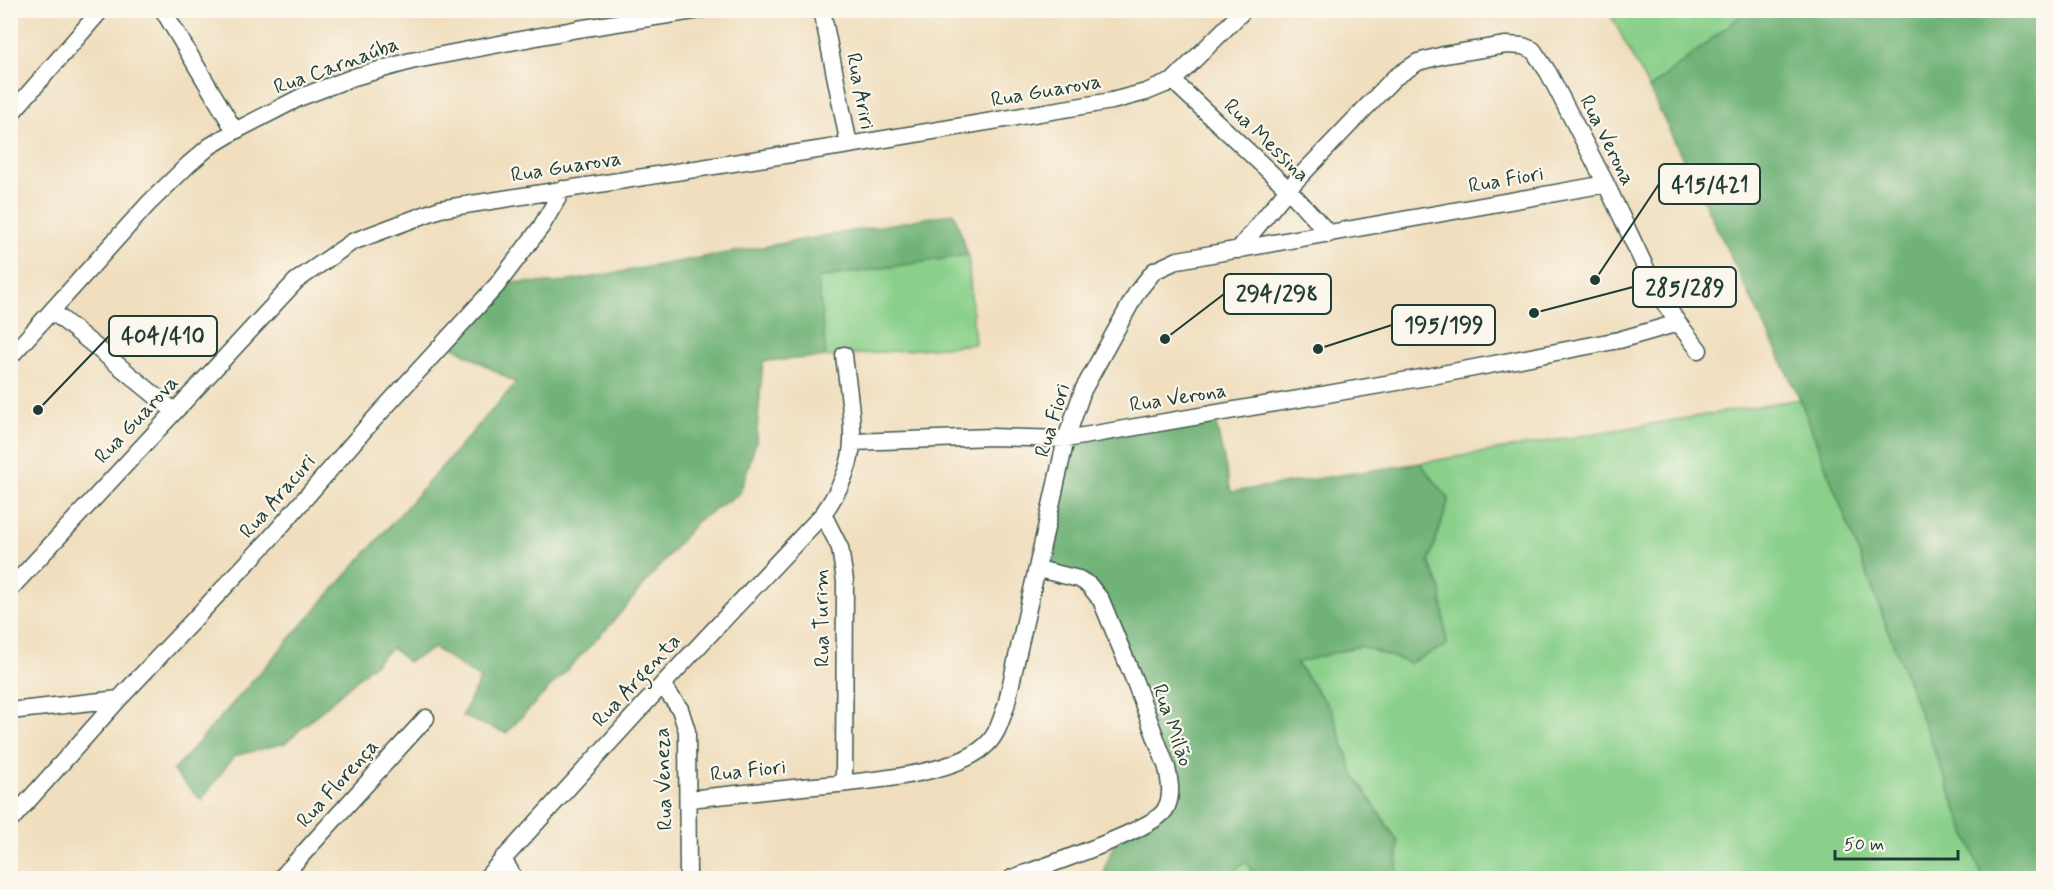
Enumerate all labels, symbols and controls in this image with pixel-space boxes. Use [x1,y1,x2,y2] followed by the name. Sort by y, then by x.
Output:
[270,30,403,102] street label: Rua Carnaúba
[839,50,881,132] street label: Rua Ariri
[989,68,1104,114] street label: Rua Guarova
[1572,90,1642,190] street label: Rua Verona
[1217,93,1315,189] street label: Rua Messina
[509,144,623,190] street label: Rua Guarova
[1466,160,1546,200] street label: Rua Fiori
[1659,164,1760,204] callout: 415/421
[1671,172,1749,200] text: 415/421
[1633,267,1736,307] callout: 285/289
[1224,274,1331,314] callout: 294/298
[1645,275,1725,303] text: 285/289
[1236,281,1318,309] text: 294/298
[1392,305,1495,345] callout: 195/199
[1404,312,1484,340] text: 195/199
[109,316,217,356] callout: 404/410
[121,323,205,351] text: 404/410
[88,369,185,470] street label: Rua Guarova
[1128,376,1229,419] street label: Rua Verona
[1028,380,1077,461] street label: Rua Fiori
[233,448,322,545] street label: Rua Aracuri
[807,569,837,667] street label: Rua Turim
[586,628,689,735] street label: Rua Argenta
[1145,680,1199,770] street label: Rua Milão
[648,727,680,831] street label: Rua Veneza
[290,733,385,834] street label: Rua Florença
[709,753,787,789] street label: Rua Fiori
[1835,823,1958,861] scale bar
[1844,833,1884,857] text: 50 m

